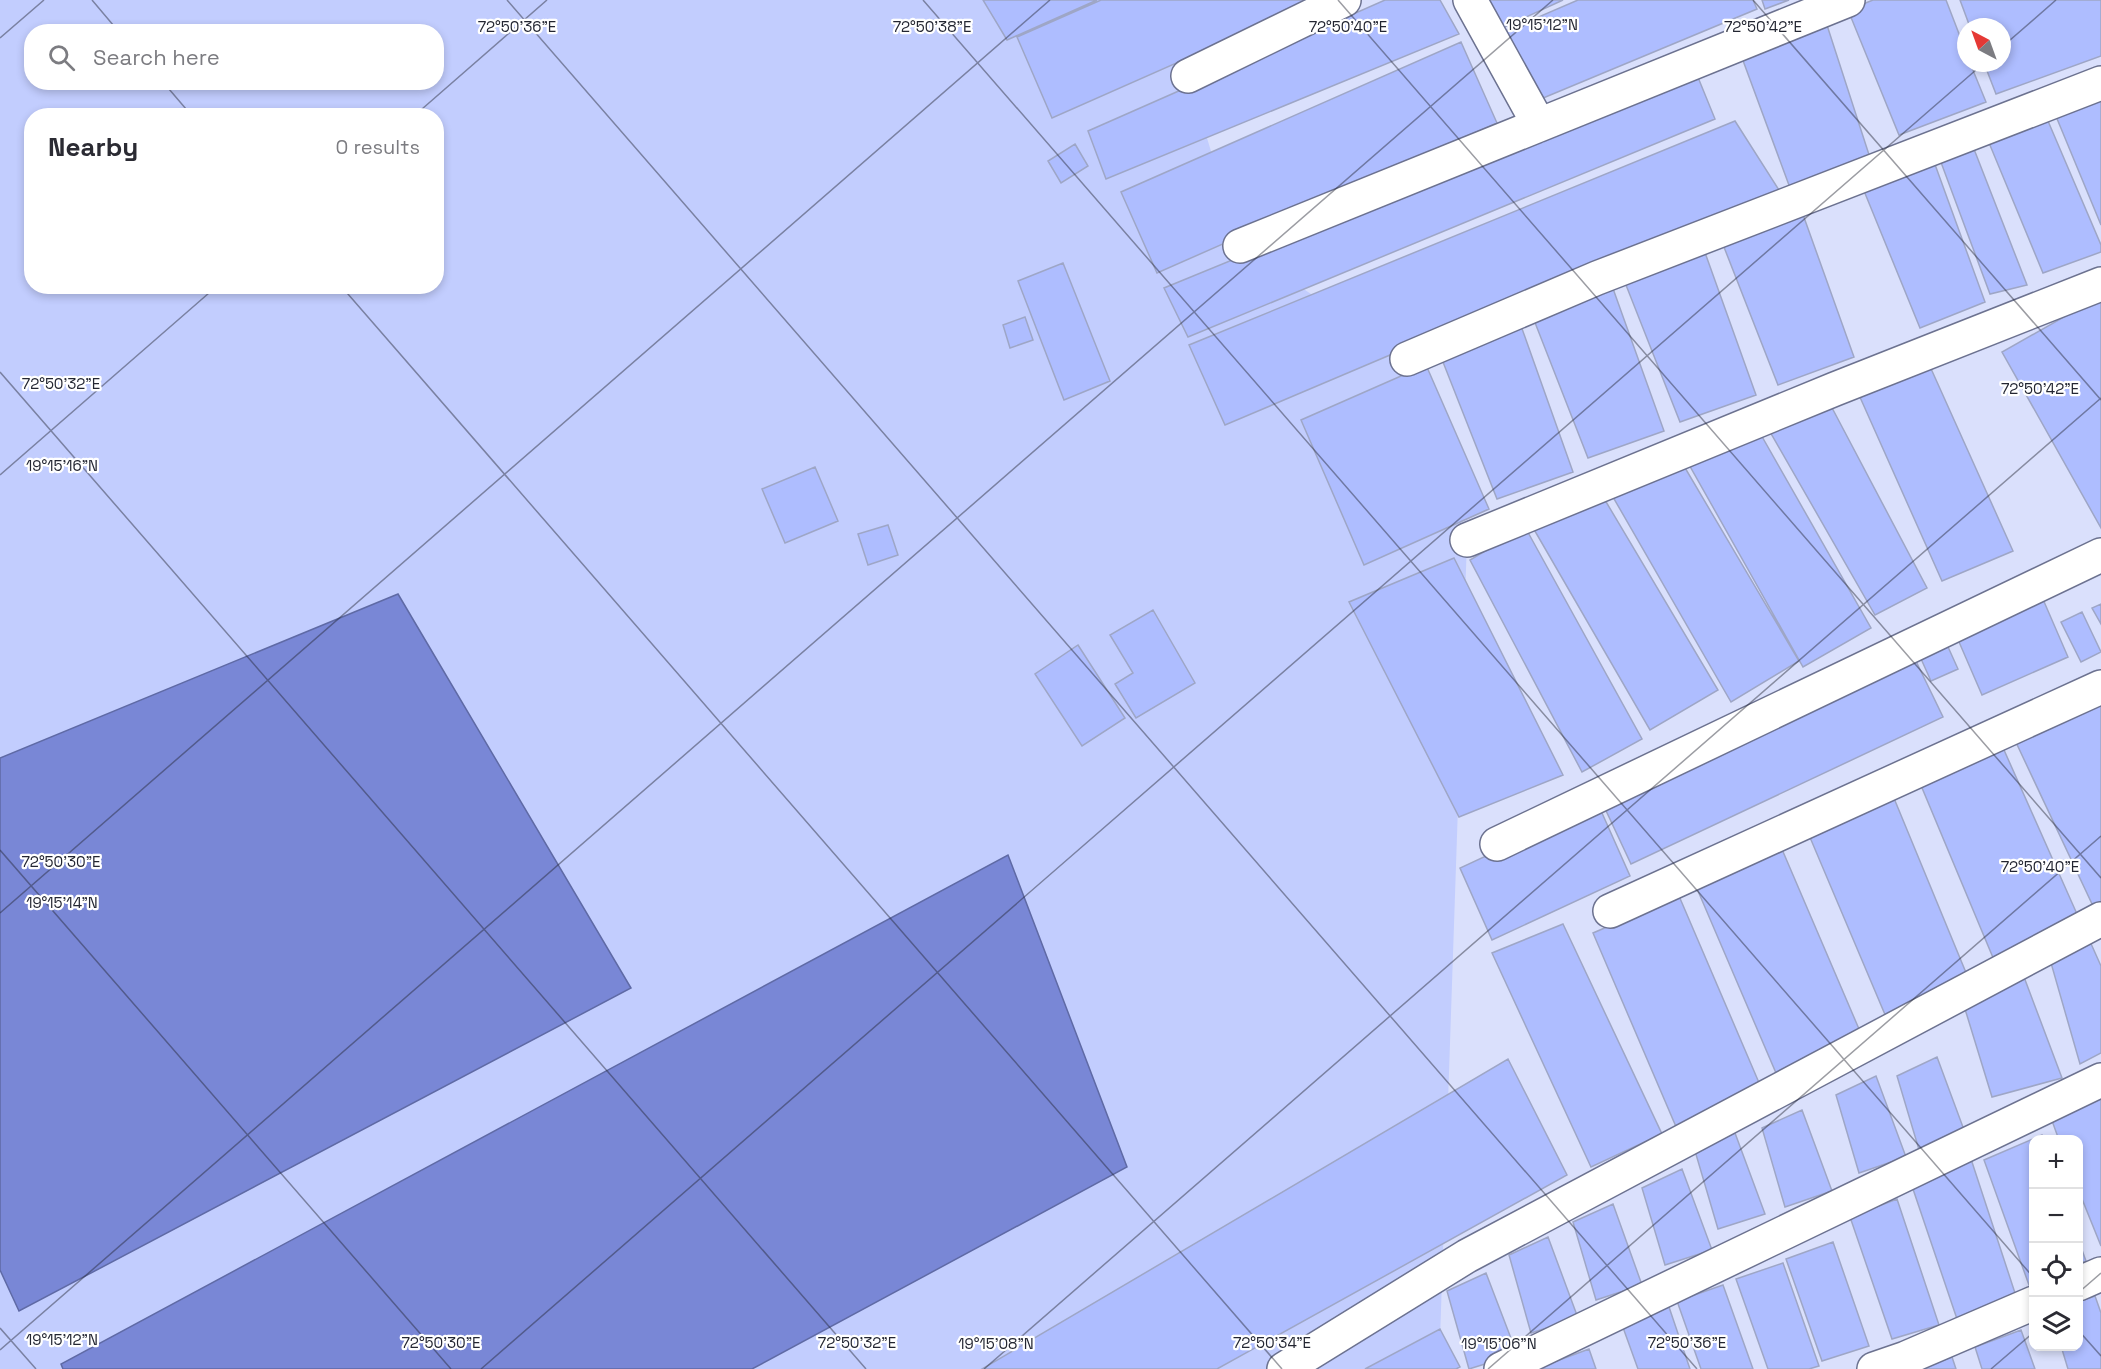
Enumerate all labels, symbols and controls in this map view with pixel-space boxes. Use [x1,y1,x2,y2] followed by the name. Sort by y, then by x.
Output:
[1506,15,1578,34] text: 19°15'12"N
[478,17,556,36] text: 72°50'36"E
[893,17,971,36] text: 72°50'38"E
[1309,17,1387,36] text: 72°50'40"E
[1724,17,1802,36] text: 72°50'42"E
[1957,18,2011,72] north arrow
[24,24,444,90] search box
[45,41,78,74] icon: search
[93,43,220,71] text: Search here
[48,130,138,164] text: Nearby
[336,134,420,160] text: 0 results
[22,374,100,393] text: 72°50'32"E
[2001,379,2079,398] text: 72°50'42"E
[26,456,98,475] text: 19°15'16"N
[22,852,100,871] text: 72°50'30"E
[2001,857,2079,876] text: 72°50'40"E
[26,893,98,912] text: 19°15'14"N
[2029,1135,2083,1351] map controls
[2029,1135,2083,1189] button: +
[2029,1189,2083,1243] button: −
[2029,1243,2083,1297] button: locate
[2029,1297,2083,1351] button: layers
[26,1330,98,1349] text: 19°15'12"N
[402,1333,480,1352] text: 72°50'30"E
[818,1333,896,1352] text: 72°50'32"E
[1233,1333,1311,1352] text: 72°50'34"E
[1648,1333,1726,1352] text: 72°50'36"E
[958,1334,1034,1353] text: 19°15'08"N
[1461,1334,1537,1353] text: 19°15'06"N

